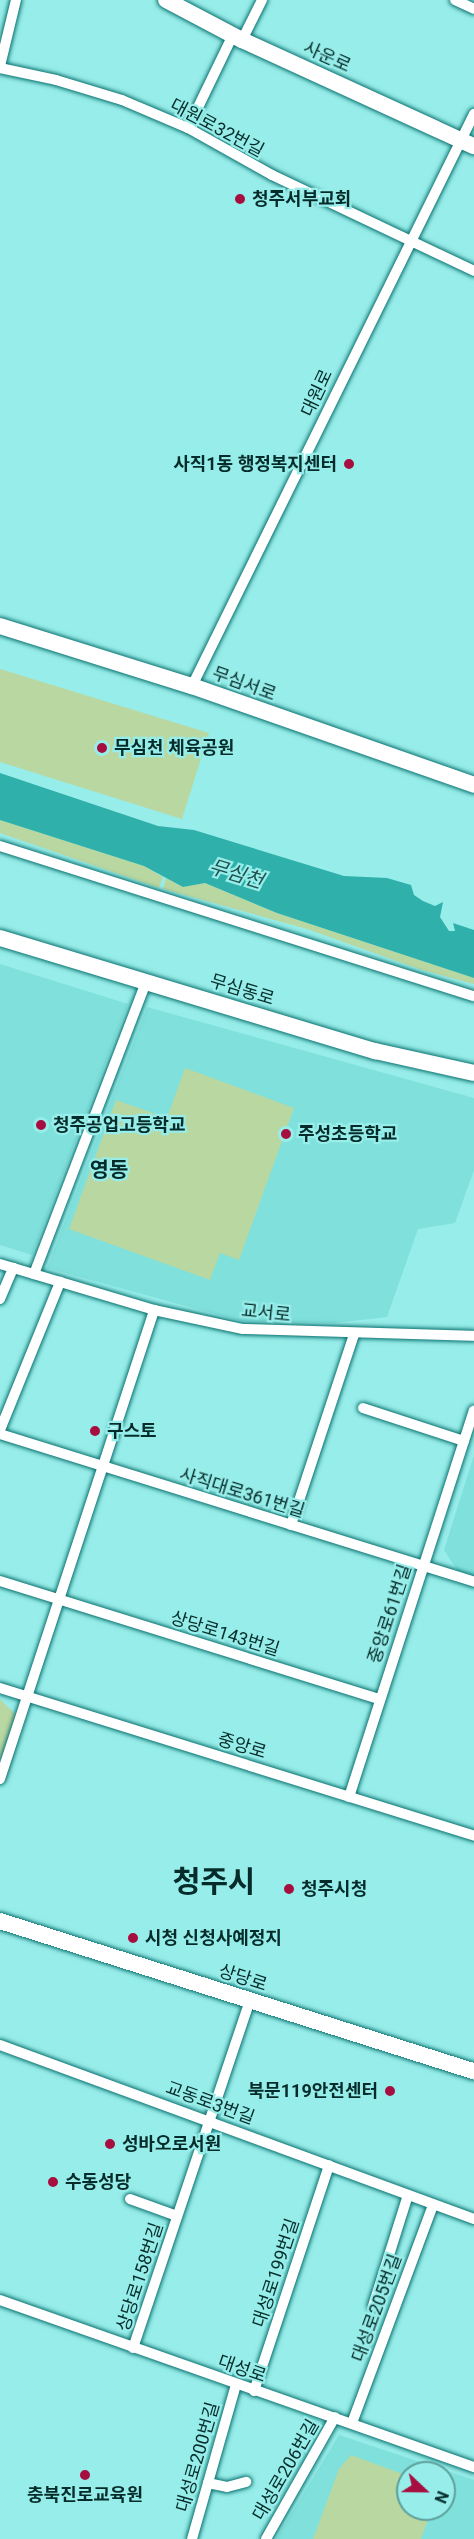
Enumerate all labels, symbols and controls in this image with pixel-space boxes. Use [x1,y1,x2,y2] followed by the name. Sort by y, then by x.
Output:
[300,37,354,77] street label: 사운로
[166,94,268,162] street label: 대원로32번길
[252,188,351,210] place label: 청주서부교회
[233,192,247,206] marker: 청주서부교회
[297,366,337,420] street label: 대원로
[173,453,337,475] place label: 사직1동 행정복지센터
[342,457,356,471] marker: 사직1동 행정복지센터
[209,663,279,705] street label: 무심서로
[114,737,234,759] place label: 무심천 체육공원
[95,741,109,755] marker: 무심천 체육공원
[206,854,266,894] water label: 무심천
[207,970,277,1010] street label: 무심동로
[53,1114,185,1136] place label: 청주공업고등학교
[34,1118,48,1132] marker: 청주공업고등학교
[298,1123,397,1145] place label: 주성초등학교
[279,1127,293,1141] marker: 주성초등학교
[90,1157,128,1183] district label: 영동
[240,1300,292,1326] street label: 교서로
[107,1420,157,1442] place label: 구스토
[88,1424,102,1438] marker: 구스토
[177,1464,307,1522] street label: 사직대로361번길
[364,1562,416,1666] street label: 중앙로61번길
[168,1607,282,1661] street label: 상당로143번길
[215,1728,269,1764] street label: 중앙로
[173,1864,255,1900] district label: 청주시
[301,1878,367,1900] place label: 청주시청
[282,1882,296,1896] marker: 청주시청
[145,1927,282,1949] place label: 시청 신청사예정지
[126,1931,140,1945] marker: 시청 신청사예정지
[216,1960,270,1996] street label: 상당로
[163,2077,257,2129] street label: 교동로3번길
[248,2080,378,2102] place label: 북문119안전센터
[383,2084,397,2098] marker: 북문119안전센터
[122,2133,221,2155] place label: 성바오로서원
[103,2137,117,2151] marker: 성바오로서원
[65,2171,131,2193] place label: 수동성당
[46,2175,60,2189] marker: 수동성당
[248,2216,304,2330] street label: 대성로199번길
[112,2220,168,2334] street label: 상당로158번길
[348,2251,406,2365] street label: 대성로205번길
[215,2351,269,2387] street label: 대성로
[172,2400,224,2514] street label: 대성로200번길
[248,2416,324,2524] street label: 대성로206번길
[396,2461,456,2521] north arrow
[78,2468,92,2482] marker: 충북진로교육원
[27,2484,143,2506] place label: 충북진로교육원
[430,2488,452,2506] text: N

